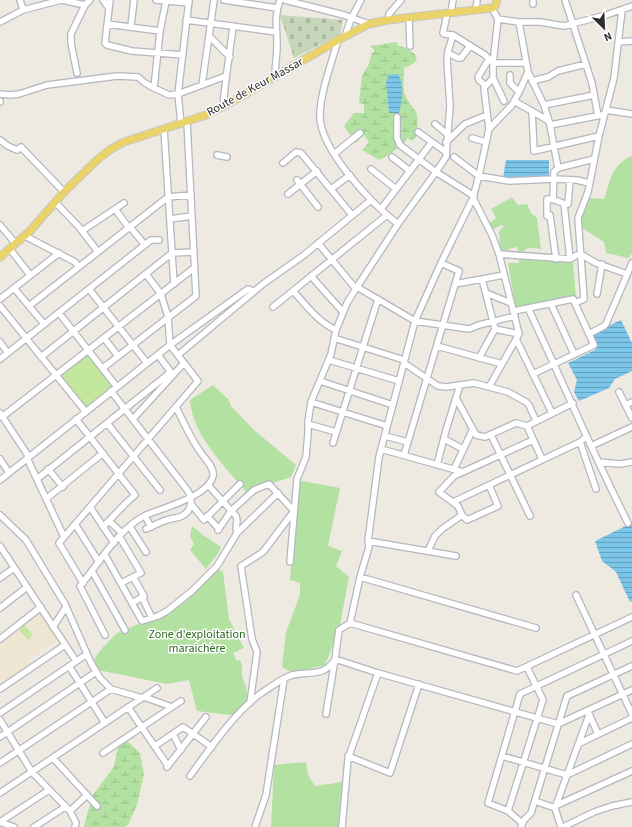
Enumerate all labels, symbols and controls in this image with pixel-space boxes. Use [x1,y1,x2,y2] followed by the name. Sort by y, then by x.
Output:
[584,8,624,48] north arrow
[601,28,614,45] text: N
[204,53,307,121] street label: Route de Keur Massar
[148,626,246,657] park label: Zone d'exploitation maraichère

